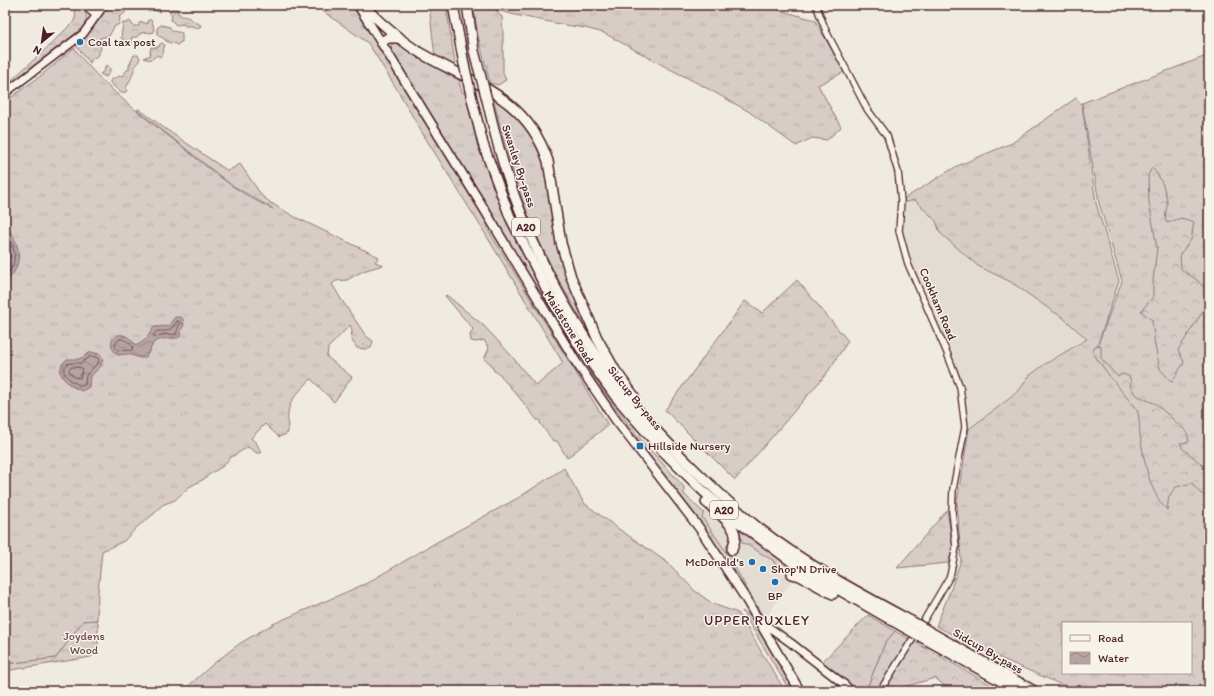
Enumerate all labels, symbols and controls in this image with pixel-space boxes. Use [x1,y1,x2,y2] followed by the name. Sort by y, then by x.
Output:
[22,22,62,62] north arrow
[88,35,156,49] place label: Coal tax post
[75,37,85,47] marker: Coal tax post
[31,43,44,58] text: N
[499,123,539,209] street label: Swanley By-pass
[512,218,540,236] road number: A20
[916,266,960,343] street label: Cookham Road
[541,288,597,366] street label: Maidstone Road
[605,363,665,433] street label: Sidcup By-pass
[648,439,731,453] place label: Hillside Nursery
[635,441,645,451] marker: Hillside Nursery
[710,501,738,519] road number: A20
[685,555,744,569] place label: McDonald's
[747,557,757,567] marker: McDonald's
[771,562,837,576] place label: Shop'N Drive
[758,564,768,574] marker: Shop'N Drive
[770,577,780,587] marker: BP
[768,589,782,603] place label: BP
[704,612,810,629] district label: UPPER RUXLEY
[1062,622,1192,674] legend
[950,625,1026,677] street label: Sidcup By-pass
[63,629,105,657] park label: Joydens Wood
[1098,631,1124,645] text: Road
[1098,651,1129,665] text: Water

